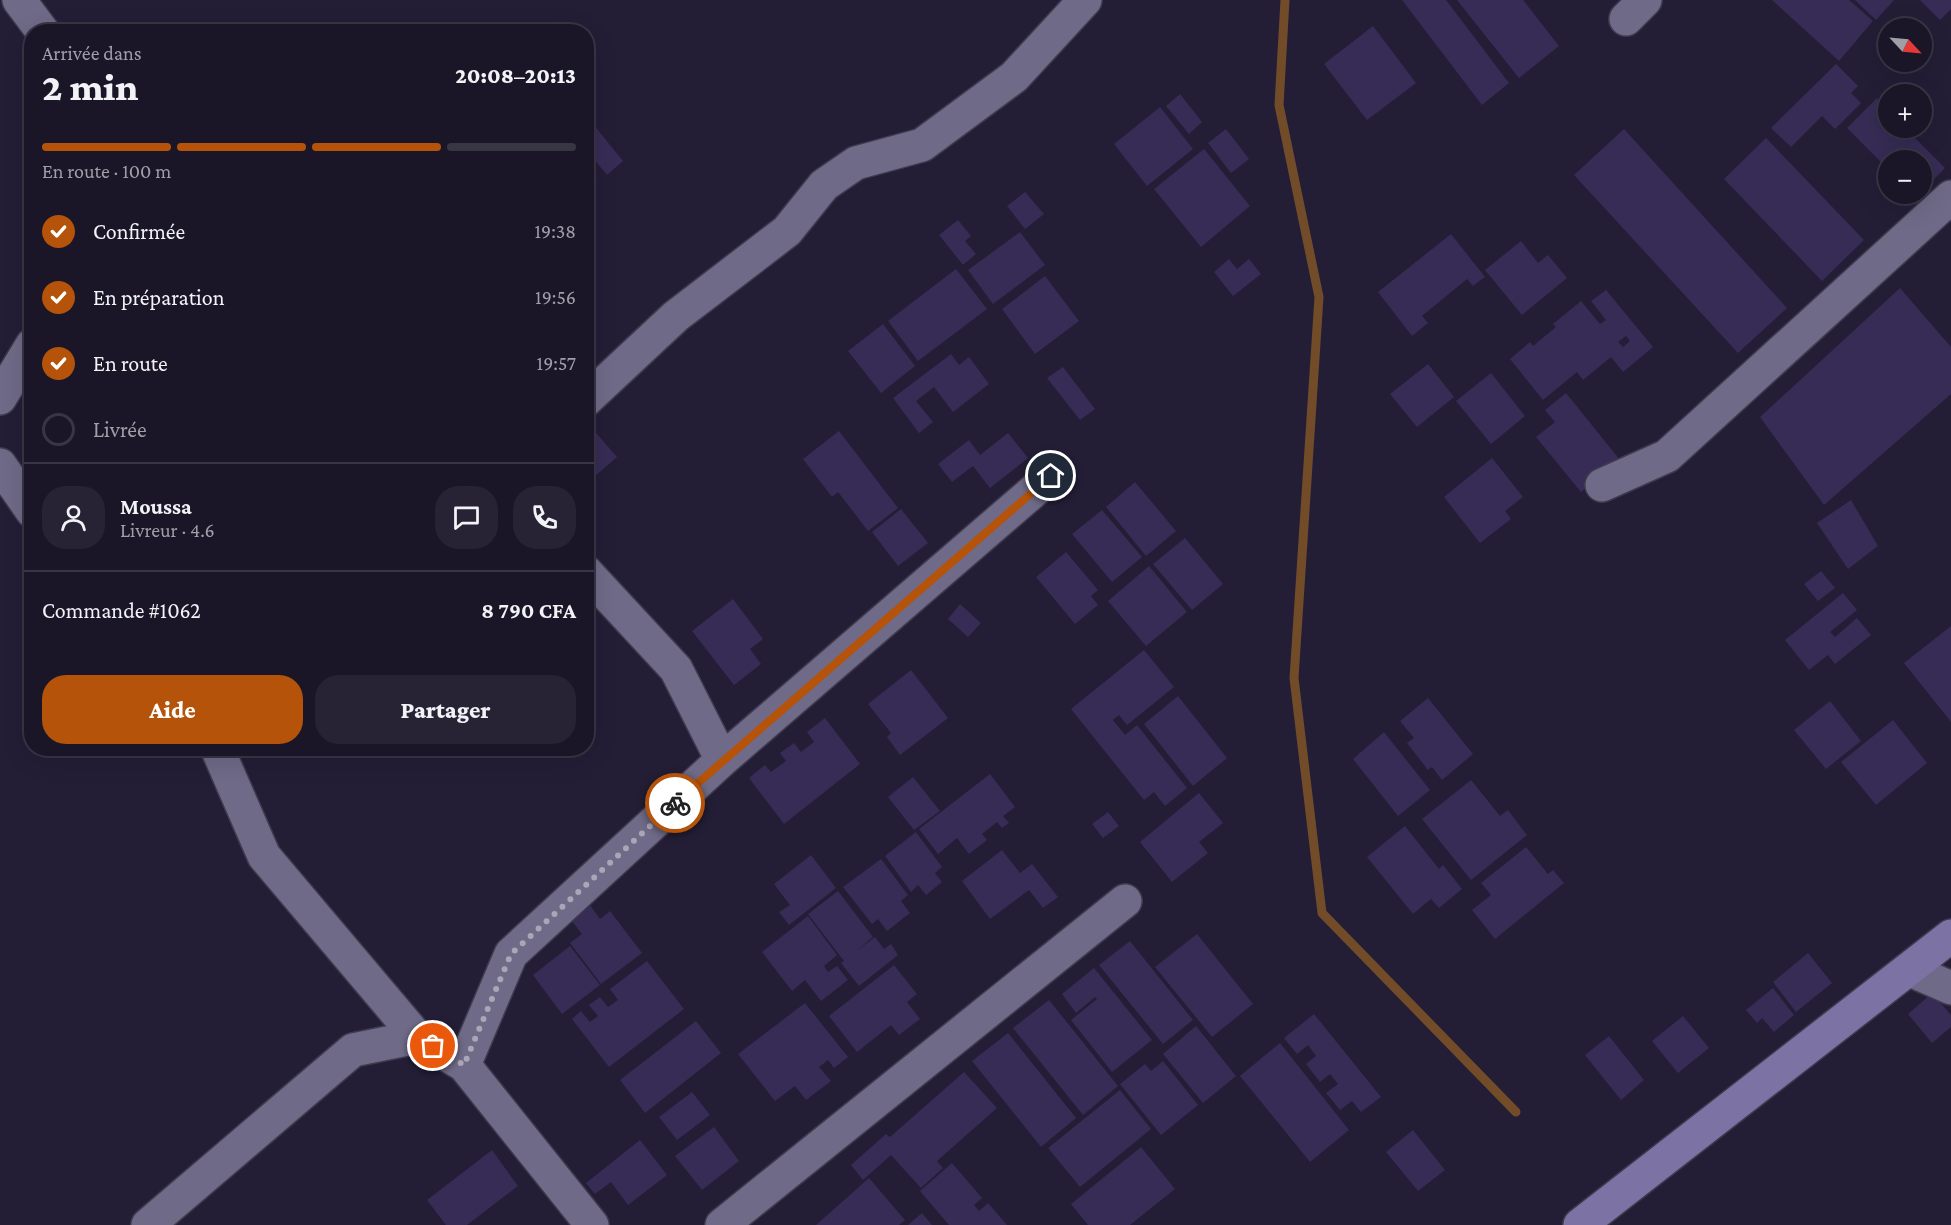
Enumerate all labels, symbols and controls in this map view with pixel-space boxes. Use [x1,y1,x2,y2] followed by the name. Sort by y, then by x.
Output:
[1878,18,1932,72] north arrow
[1878,18,1932,204] map controls
[42,42,142,64] text: Arrivée dans
[455,63,576,88] text: 20:08–20:13
[42,65,138,108] text: 2 min
[1878,84,1932,138] button: +
[1878,150,1932,204] button: −
[42,160,171,182] text: En route · 100 m
[42,215,75,248] icon: check
[93,219,185,244] text: Confirmée
[534,220,576,242] text: 19:38
[42,281,75,314] icon: check
[93,285,225,310] text: En préparation
[535,286,576,308] text: 19:56
[42,347,75,380] icon: check
[93,351,168,376] text: En route
[537,352,576,374] text: 19:57
[93,417,147,442] text: Livrée
[1025,450,1076,501] pin
[1034,459,1067,492] icon: home
[42,486,105,549] button: person
[435,486,498,549] button: chat
[513,486,576,549] button: phone
[120,494,192,519] text: Moussa
[120,519,215,541] text: Livreur · 4.6
[42,598,201,623] text: Commande #1062
[481,598,576,623] text: 8 790 CFA
[42,675,303,744] button: Aide
[315,675,576,744] button: Partager
[645,773,705,833] courier
[659,787,692,820] icon: bike
[407,1020,458,1071] pin
[416,1029,449,1062] icon: bag

